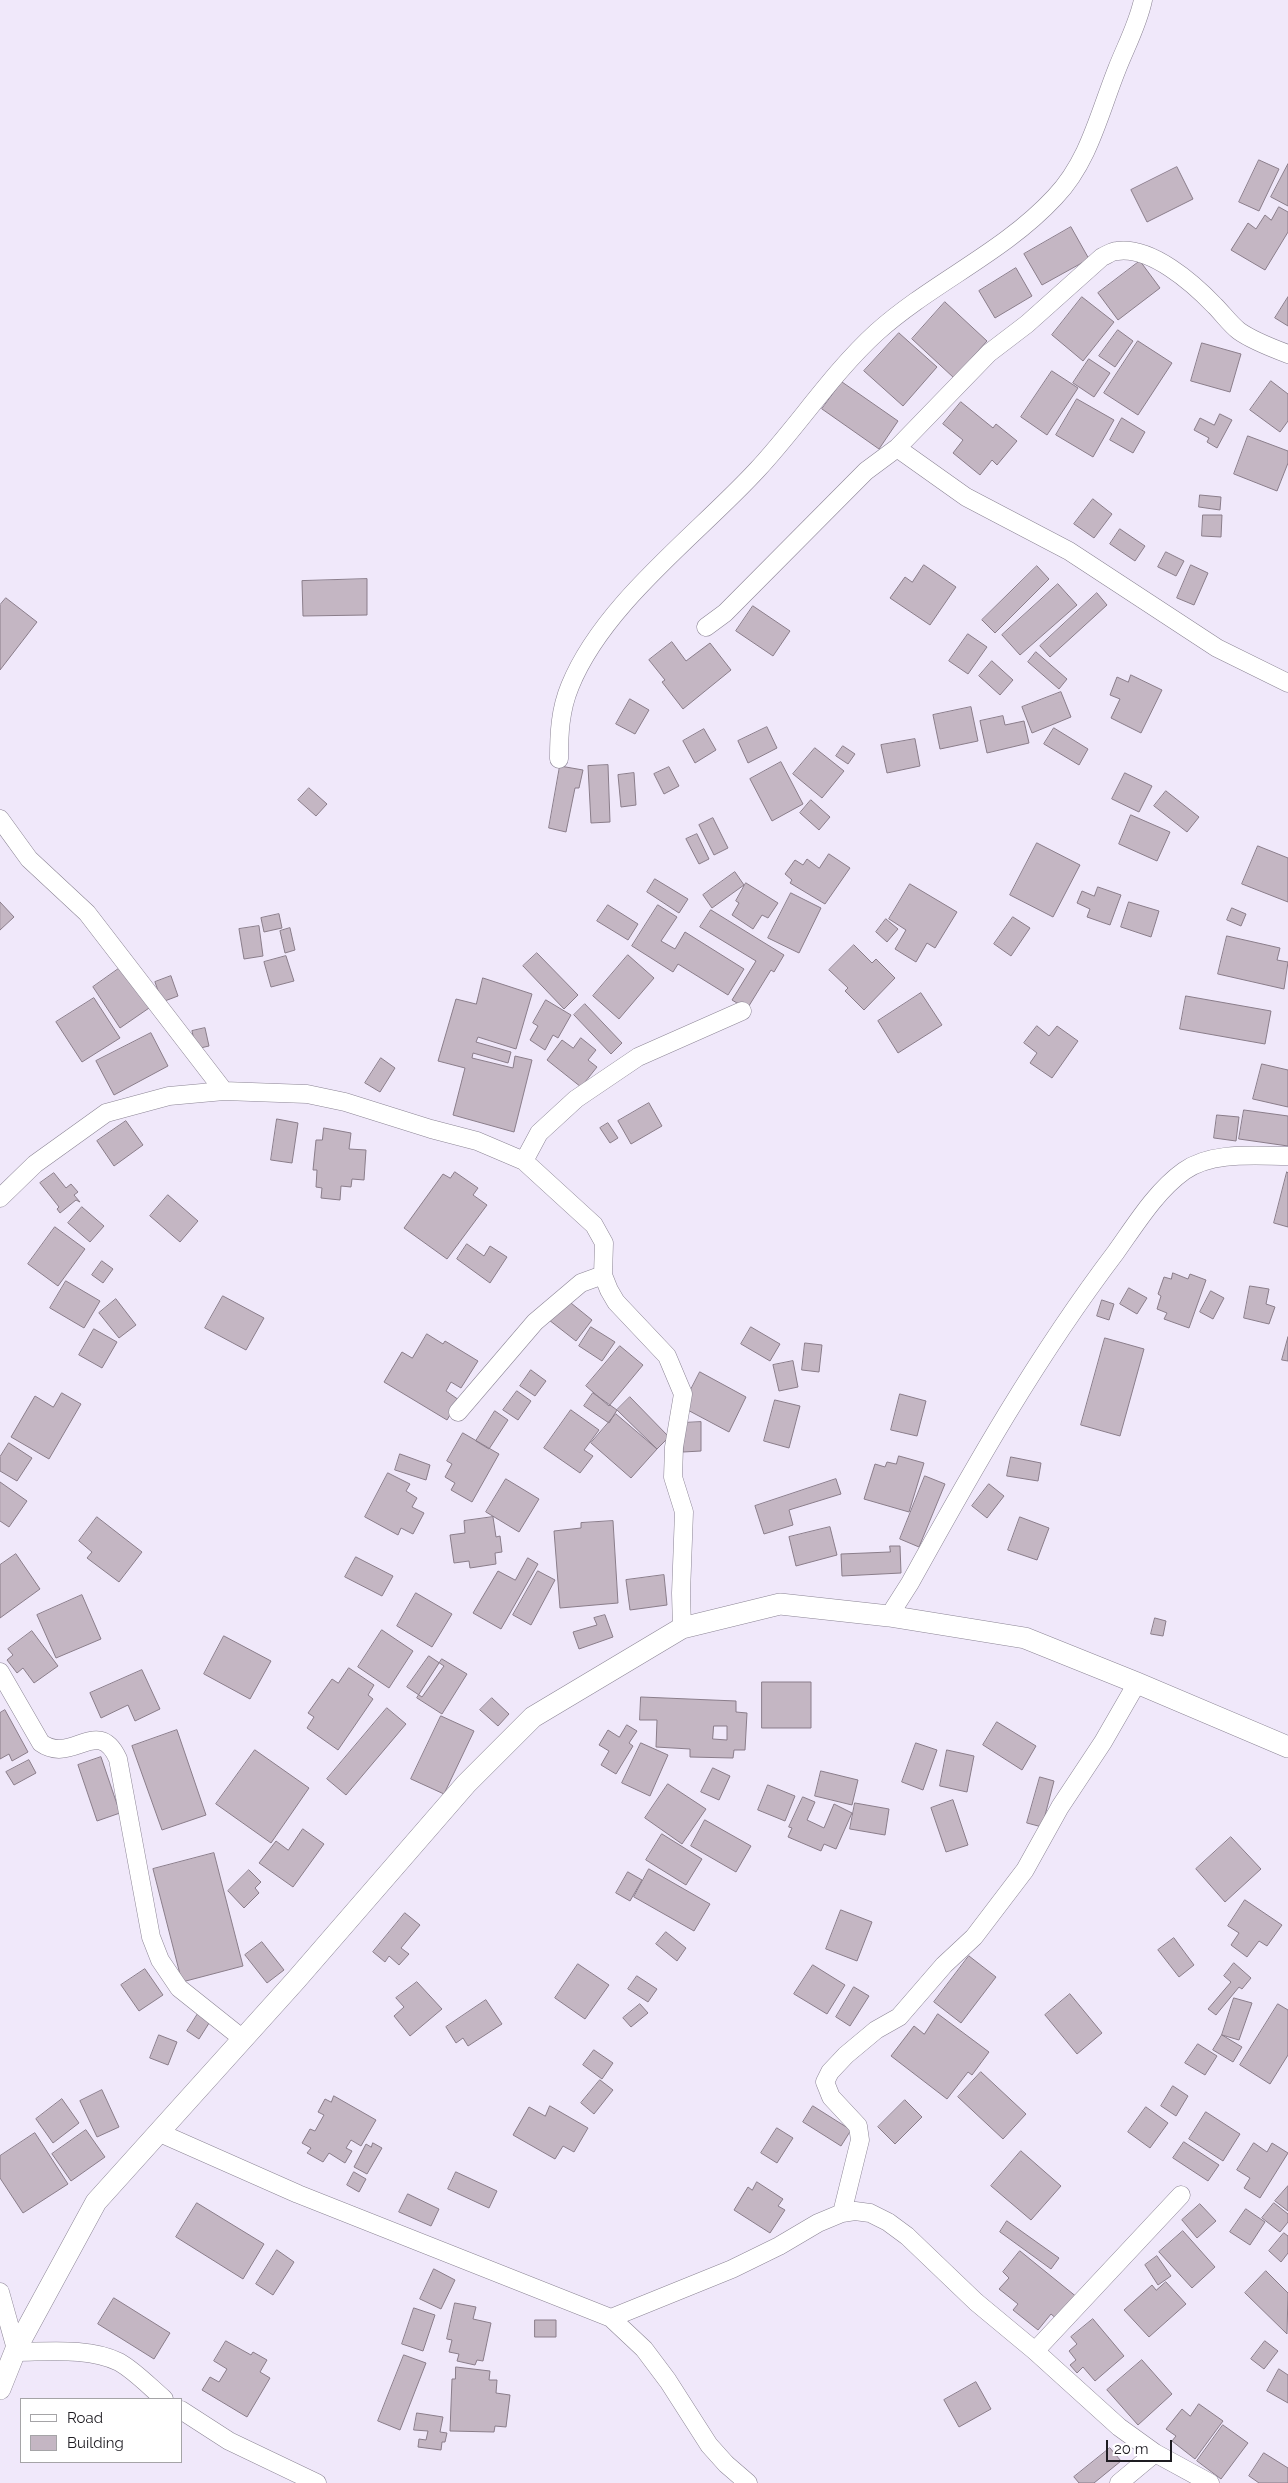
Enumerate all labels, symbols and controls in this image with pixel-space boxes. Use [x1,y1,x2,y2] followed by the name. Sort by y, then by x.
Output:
[20,2398,182,2463] legend
[67,2409,103,2427] text: Road
[1108,2430,1174,2462] scale bar
[67,2434,124,2452] text: Building
[1114,2440,1149,2458] text: 20 m

